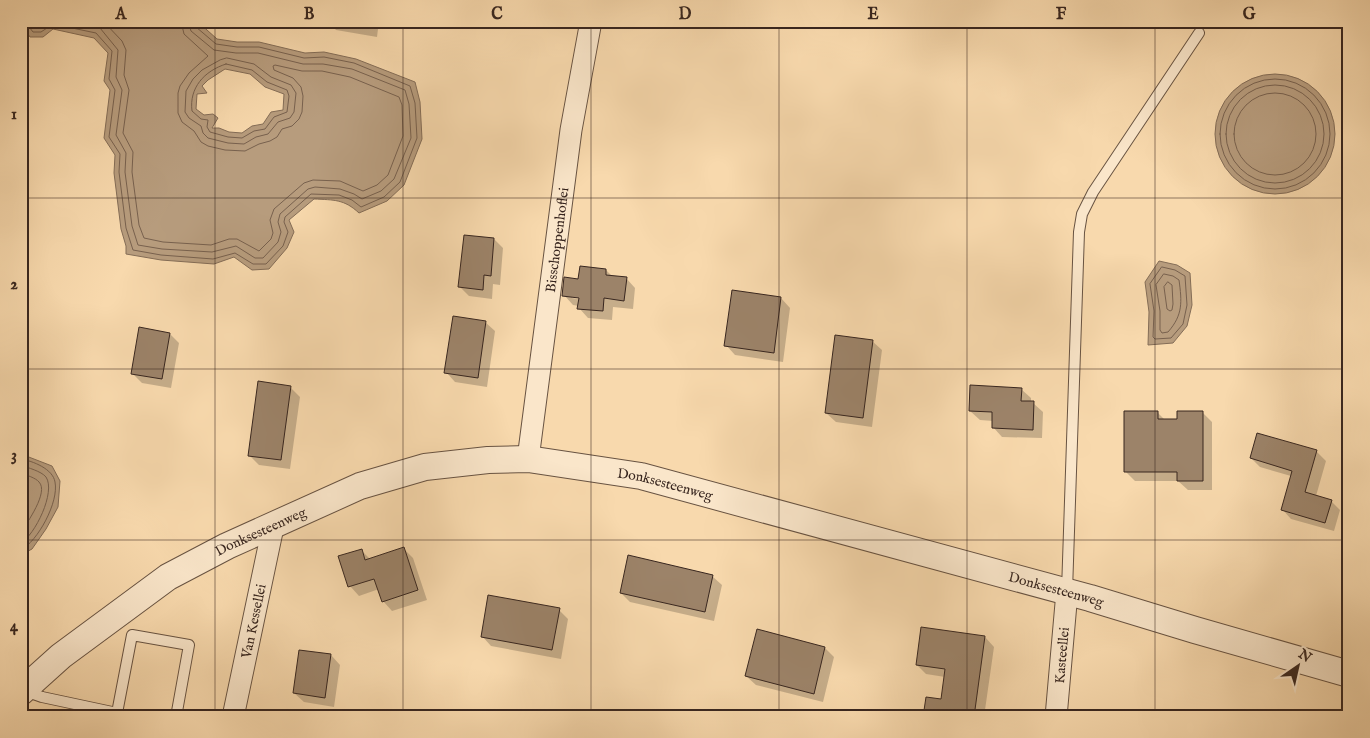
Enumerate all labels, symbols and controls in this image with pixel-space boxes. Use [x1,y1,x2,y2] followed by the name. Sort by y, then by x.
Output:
[115,5,128,25] text: A
[304,5,315,25] text: B
[491,5,503,25] text: C
[679,5,692,25] text: D
[867,5,879,25] text: E
[1056,5,1067,25] text: F
[1243,5,1256,25] text: G
[11,105,17,125] text: 1
[542,186,573,294] street label: Bisschoppenhoflei
[10,275,18,295] text: 2
[11,446,17,466] text: 3
[616,465,715,505] street label: Donksesteenweg
[212,503,310,561] street label: Donksesteenweg
[1006,568,1106,612] street label: Donksesteenweg
[237,582,271,661] street label: Van Kessellei
[10,617,19,637] text: 4
[1051,626,1074,684] street label: Kasteellei
[1272,640,1322,690] north arrow
[1294,645,1315,667] text: N

